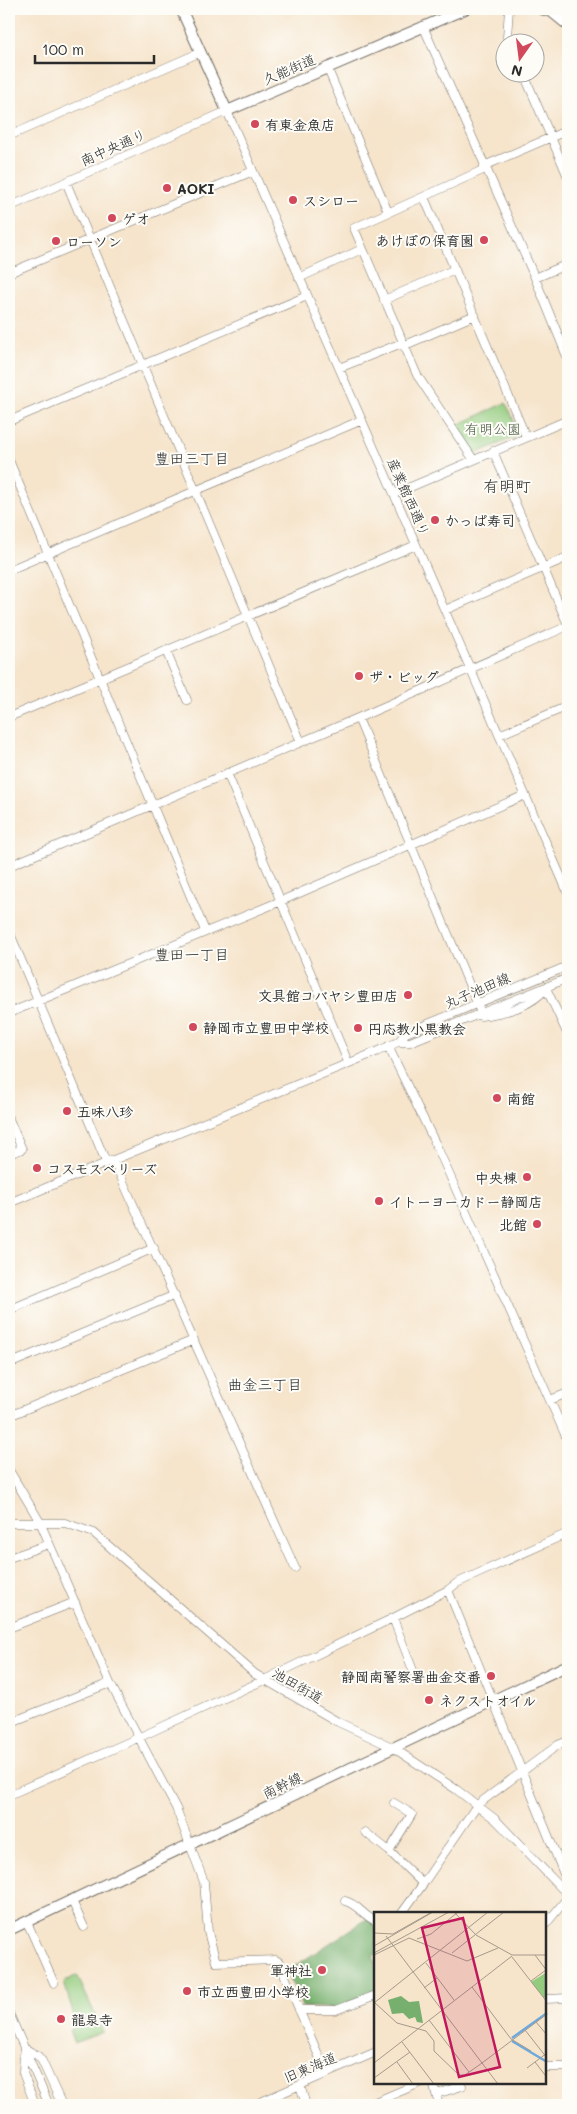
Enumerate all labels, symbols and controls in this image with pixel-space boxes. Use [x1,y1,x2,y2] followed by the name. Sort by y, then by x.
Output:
[35,32,154,64] scale bar
[494,32,544,82] north arrow
[42,39,84,59] text: 100 m
[260,49,318,89] street label: 久能街道
[509,61,524,82] text: N
[265,115,335,134] place label: 有東金魚店
[249,118,261,130] marker: 有東金魚店
[77,124,149,170] street label: 南中央通り
[177,179,214,198] place label: AOKI
[161,182,173,194] marker: AOKI
[303,191,359,210] place label: スシロー
[287,194,299,206] marker: スシロー
[122,209,150,228] place label: ゲオ
[106,212,118,224] marker: ゲオ
[376,231,474,250] place label: あけぼの保育園
[66,232,122,251] place label: ローソン
[478,234,490,246] marker: あけぼの保育園
[50,235,62,247] marker: ローソン
[465,419,521,438] park label: 有明公園
[154,448,230,468] district label: 豊田三丁目
[383,455,435,539] street label: 産業館西通り
[483,475,531,496] district label: 有明町
[445,511,515,530] place label: かっぱ寿司
[429,514,441,526] marker: かっぱ寿司
[369,667,439,686] place label: ザ・ビッグ
[353,670,365,682] marker: ザ・ビッグ
[154,944,230,964] district label: 豊田一丁目
[441,968,513,1012] street label: 丸子池田線
[258,986,398,1005] place label: 文具館コバヤシ豊田店
[402,989,414,1001] marker: 文具館コバヤシ豊田店
[203,1018,329,1037] place label: 静岡市立豊田中学校
[368,1019,466,1038] place label: 円応教小黒教会
[187,1021,199,1033] marker: 静岡市立豊田中学校
[352,1022,364,1034] marker: 円応教小黒教会
[507,1089,535,1108] place label: 南館
[491,1092,503,1104] marker: 南館
[77,1102,134,1121] place label: 五味八珍
[61,1105,73,1117] marker: 五味八珍
[47,1159,157,1178] place label: コスモスベリーズ
[31,1162,43,1174] marker: コスモスベリーズ
[475,1168,518,1187] place label: 中央棟
[521,1171,533,1183] marker: 中央棟
[389,1192,542,1211] place label: イトーヨーカドー静岡店
[373,1195,385,1207] marker: イトーヨーカドー静岡店
[499,1215,527,1234] place label: 北館
[531,1218,543,1230] marker: 北館
[227,1374,303,1394] district label: 曲金三丁目
[269,1663,327,1707] street label: 池田街道
[341,1667,481,1686] place label: 静岡南警察署曲金交番
[485,1670,497,1682] marker: 静岡南警察署曲金交番
[439,1691,536,1710] place label: ネクストオイル
[423,1694,435,1706] marker: ネクストオイル
[259,1767,305,1803] street label: 南幹線
[374,1912,547,2084] inset map
[270,1961,312,1980] place label: 軍神社
[316,1964,328,1976] marker: 軍神社
[197,1982,309,2001] place label: 市立西豊田小学校
[181,1985,193,1997] marker: 市立西豊田小学校
[71,2010,113,2029] place label: 龍泉寺
[55,2013,67,2025] marker: 龍泉寺
[281,2047,339,2087] street label: 旧東海道

